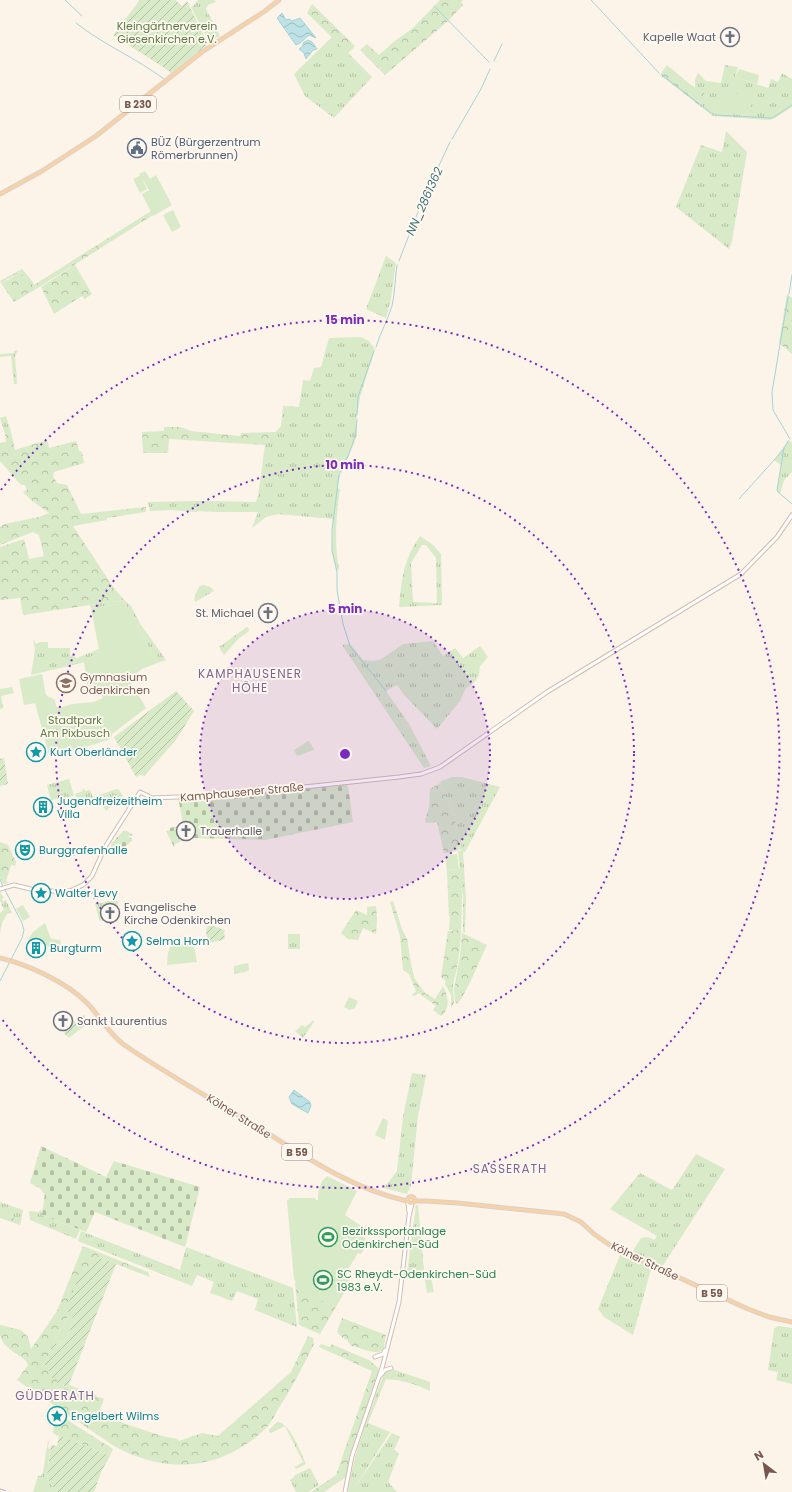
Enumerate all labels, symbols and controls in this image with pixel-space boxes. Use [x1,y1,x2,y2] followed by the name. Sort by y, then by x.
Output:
[117,18,217,47] park label: Kleingärtnerverein Giesenkirchen e.V.
[719,26,741,48] church icon: Kapelle Waat
[643,29,716,45] place label: Kapelle Waat
[120,96,156,112] road number: B 230
[151,134,261,163] place label: BÜZ (Bürgerzentrum Römerbrunnen)
[126,137,148,159] public building icon: BÜZ (Bürgerzentrum Römerbrunnen)
[401,164,447,238] water label: NN_2861362
[325,311,365,328] text: 15 min
[325,456,365,473] text: 10 min
[328,600,362,617] text: 5 min
[257,602,279,624] church icon: St. Michael
[195,605,254,621] place label: St. Michael
[198,665,302,696] district label: KAMPHAUSENER HÖHE
[80,669,150,698] place label: Gymnasium Odenkirchen
[55,672,77,694] school or university icon: Gymnasium Odenkirchen
[40,712,110,741] park label: Stadtpark Am Pixbusch
[25,741,47,763] place icon: Kurt Oberländer
[50,744,137,760] place label: Kurt Oberländer
[338,747,352,761] centre of rings
[179,779,305,805] street label: Kamphausener Straße
[57,793,162,822] place label: Jugendfreizeitheim Villa
[32,796,54,818] building icon: Jugendfreizeitheim Villa
[175,820,197,842] church icon: Trauerhalle
[200,823,262,839] place label: Trauerhalle
[14,839,36,861] theatre icon: Burggrafenhalle
[39,842,128,858] place label: Burggrafenhalle
[30,882,52,904] place icon: Walter Levy
[55,885,118,901] place label: Walter Levy
[124,899,231,928] place label: Evangelische Kirche Odenkirchen
[99,902,121,924] church icon: Evangelische Kirche Odenkirchen
[121,930,143,952] place icon: Selma Horn
[146,933,209,949] place label: Selma Horn
[25,937,47,959] building icon: Burgturm
[50,940,102,956] place label: Burgturm
[52,1010,74,1032] church icon: Sankt Laurentius
[77,1013,167,1029] place label: Sankt Laurentius
[204,1090,275,1142] street label: Kölner Straße
[282,1144,312,1160] road number: B 59
[473,1160,547,1177] district label: SASSERATH
[342,1223,446,1252] place label: Bezirkssportanlage Odenkirchen-Süd
[317,1226,339,1248] sports icon: Bezirkssportanlage Odenkirchen-Süd
[608,1238,682,1284] street label: Kölner Straße
[337,1266,496,1295] place label: SC Rheydt-Odenkirchen-Süd 1983 e.V.
[312,1269,334,1291] sports icon: SC Rheydt-Odenkirchen-Süd 1983 e.V.
[697,1285,727,1301] road number: B 59
[15,1387,95,1404] district label: GÜDDERATH
[46,1405,68,1427] place icon: Engelbert Wilms
[71,1408,159,1424] place label: Engelbert Wilms
[744,1444,784,1484] north arrow
[751,1446,767,1464] text: N

